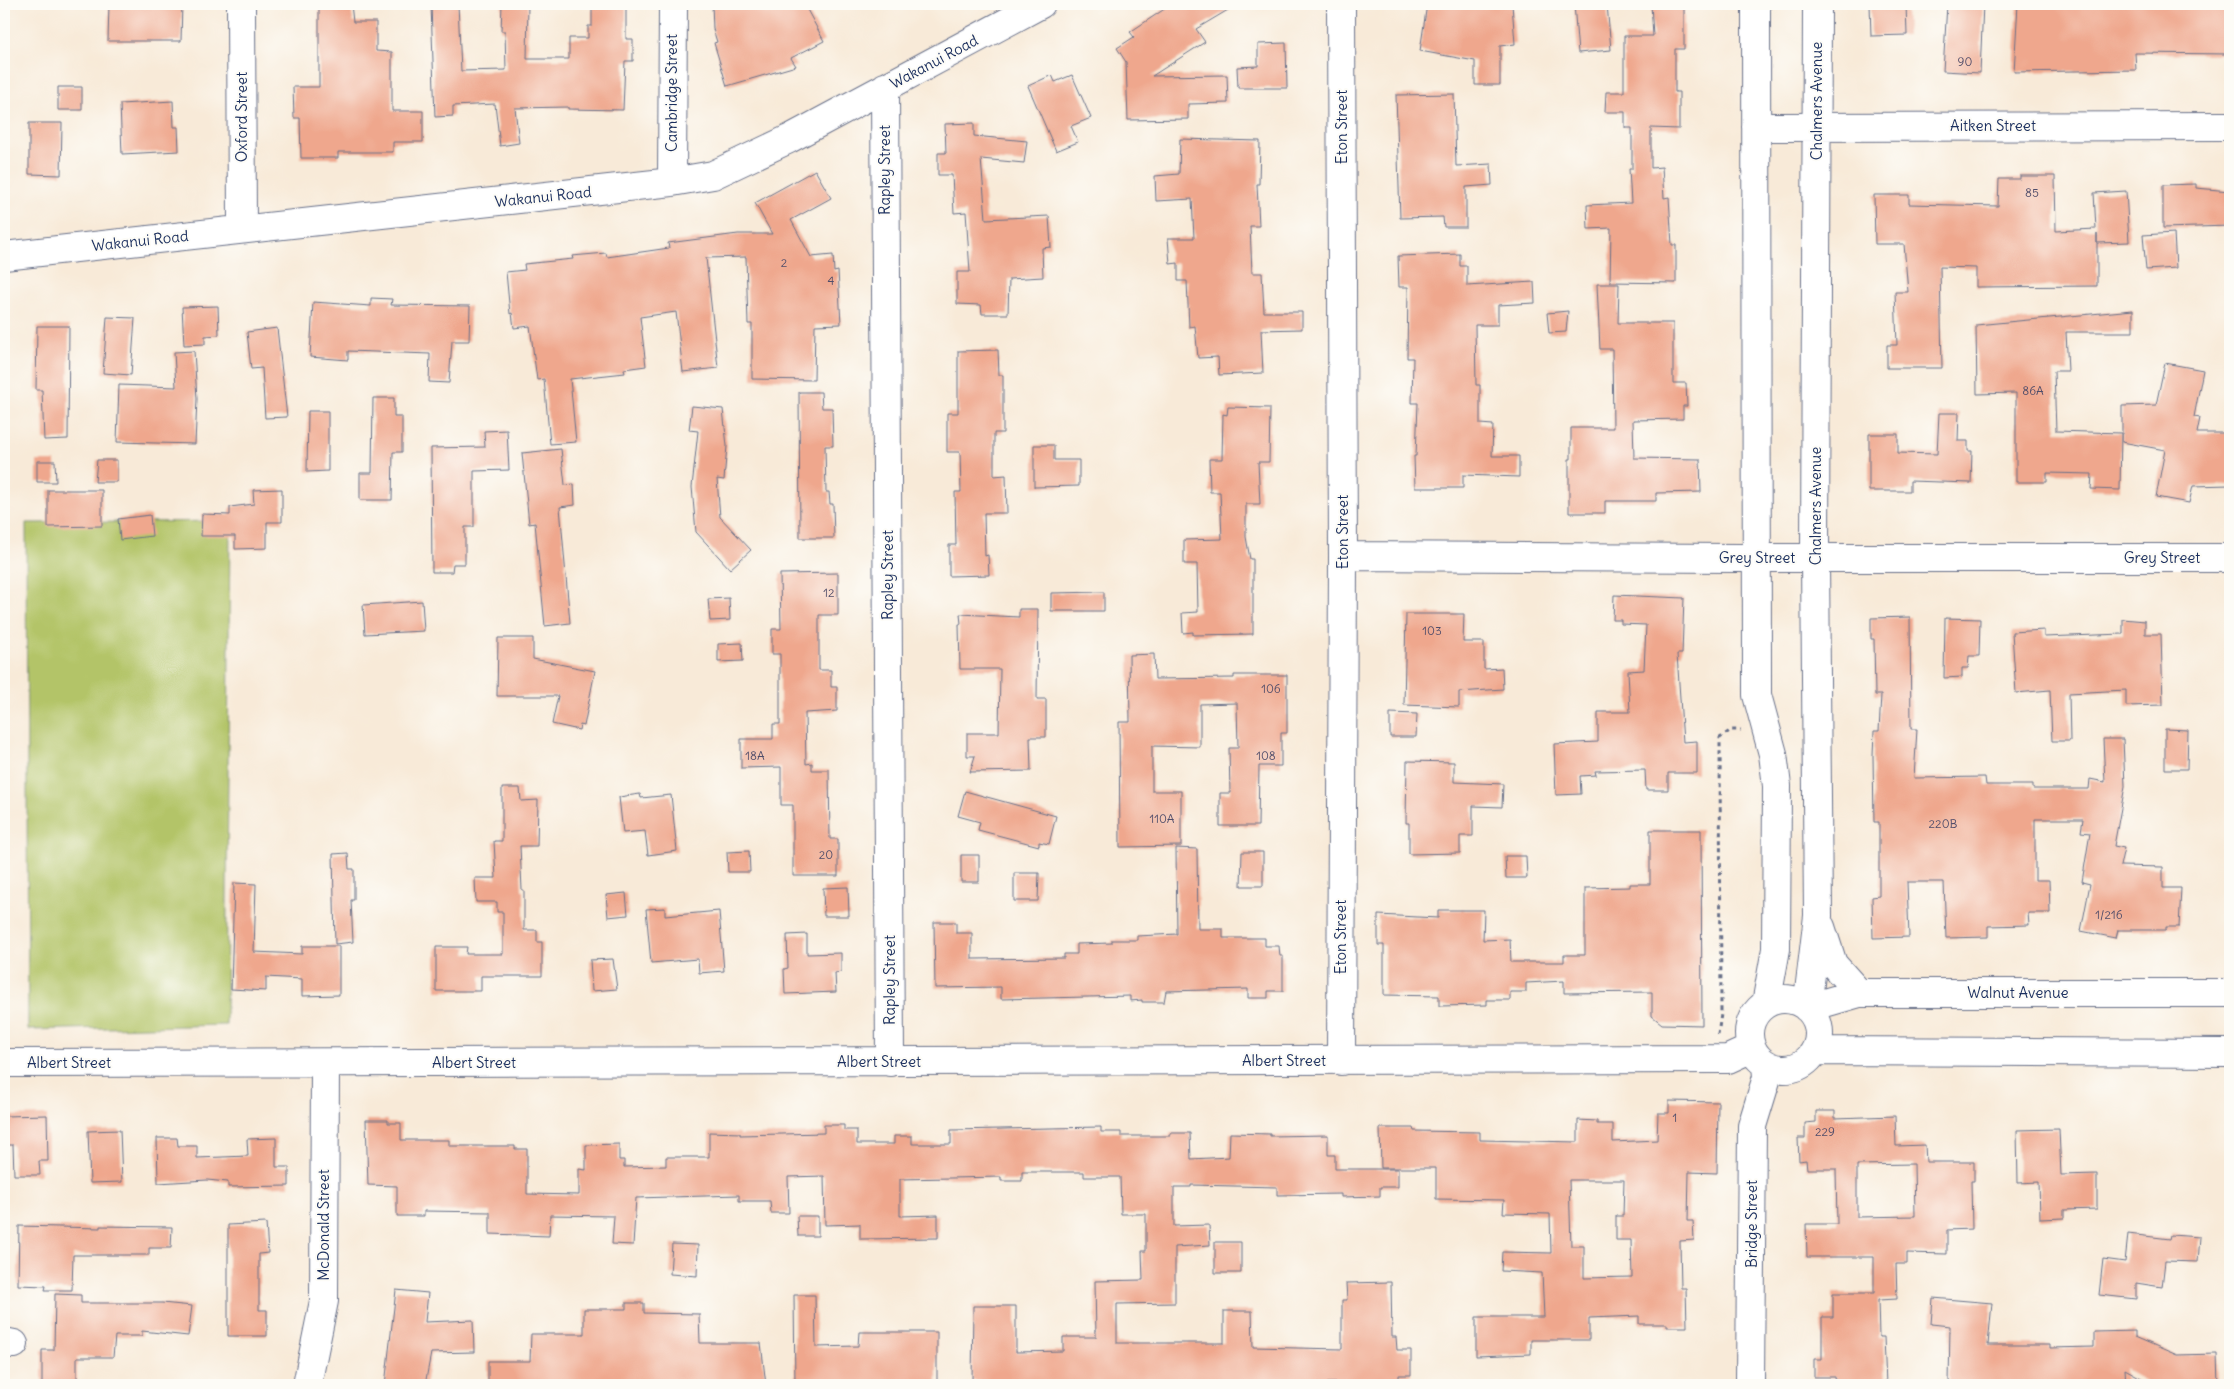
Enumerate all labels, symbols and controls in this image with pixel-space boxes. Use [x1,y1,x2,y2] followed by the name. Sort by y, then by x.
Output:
[886,30,981,93] street label: Wakanui Road
[662,34,681,152] street label: Cambridge Street
[1807,42,1826,160] street label: Chalmers Avenue
[1958,54,1973,69] house number: 90
[232,72,251,162] street label: Oxford Street
[1332,90,1351,164] street label: Eton Street
[1950,116,2036,135] street label: Aitken Street
[875,125,894,215] street label: Rapley Street
[494,182,592,211] street label: Wakanui Road
[2025,185,2039,200] house number: 85
[91,226,189,255] street label: Wakanui Road
[781,255,788,270] house number: 2
[828,273,835,288] house number: 4
[2022,383,2044,398] house number: 86A
[1806,447,1825,565] street label: Chalmers Avenue
[1333,495,1352,569] street label: Eton Street
[878,530,897,620] street label: Rapley Street
[1719,548,1795,567] street label: Grey Street
[2124,548,2200,567] street label: Grey Street
[823,585,835,600] house number: 12
[1422,623,1442,638] house number: 103
[1261,681,1281,696] house number: 106
[745,748,765,763] house number: 18A
[1256,748,1276,763] house number: 108
[1149,811,1175,826] house number: 110A
[1929,816,1958,831] house number: 220B
[819,847,833,862] house number: 20
[1331,900,1350,974] street label: Eton Street
[2095,907,2123,922] house number: 1/216
[880,935,899,1025] street label: Rapley Street
[1967,983,2069,1002] street label: Walnut Avenue
[1242,1051,1326,1070] street label: Albert Street
[837,1052,921,1071] street label: Albert Street
[27,1053,111,1072] street label: Albert Street
[432,1053,516,1072] street label: Albert Street
[1673,1110,1677,1125] house number: 1
[1815,1124,1835,1139] house number: 229
[314,1169,333,1281] street label: McDonald Street
[1742,1180,1761,1268] street label: Bridge Street

